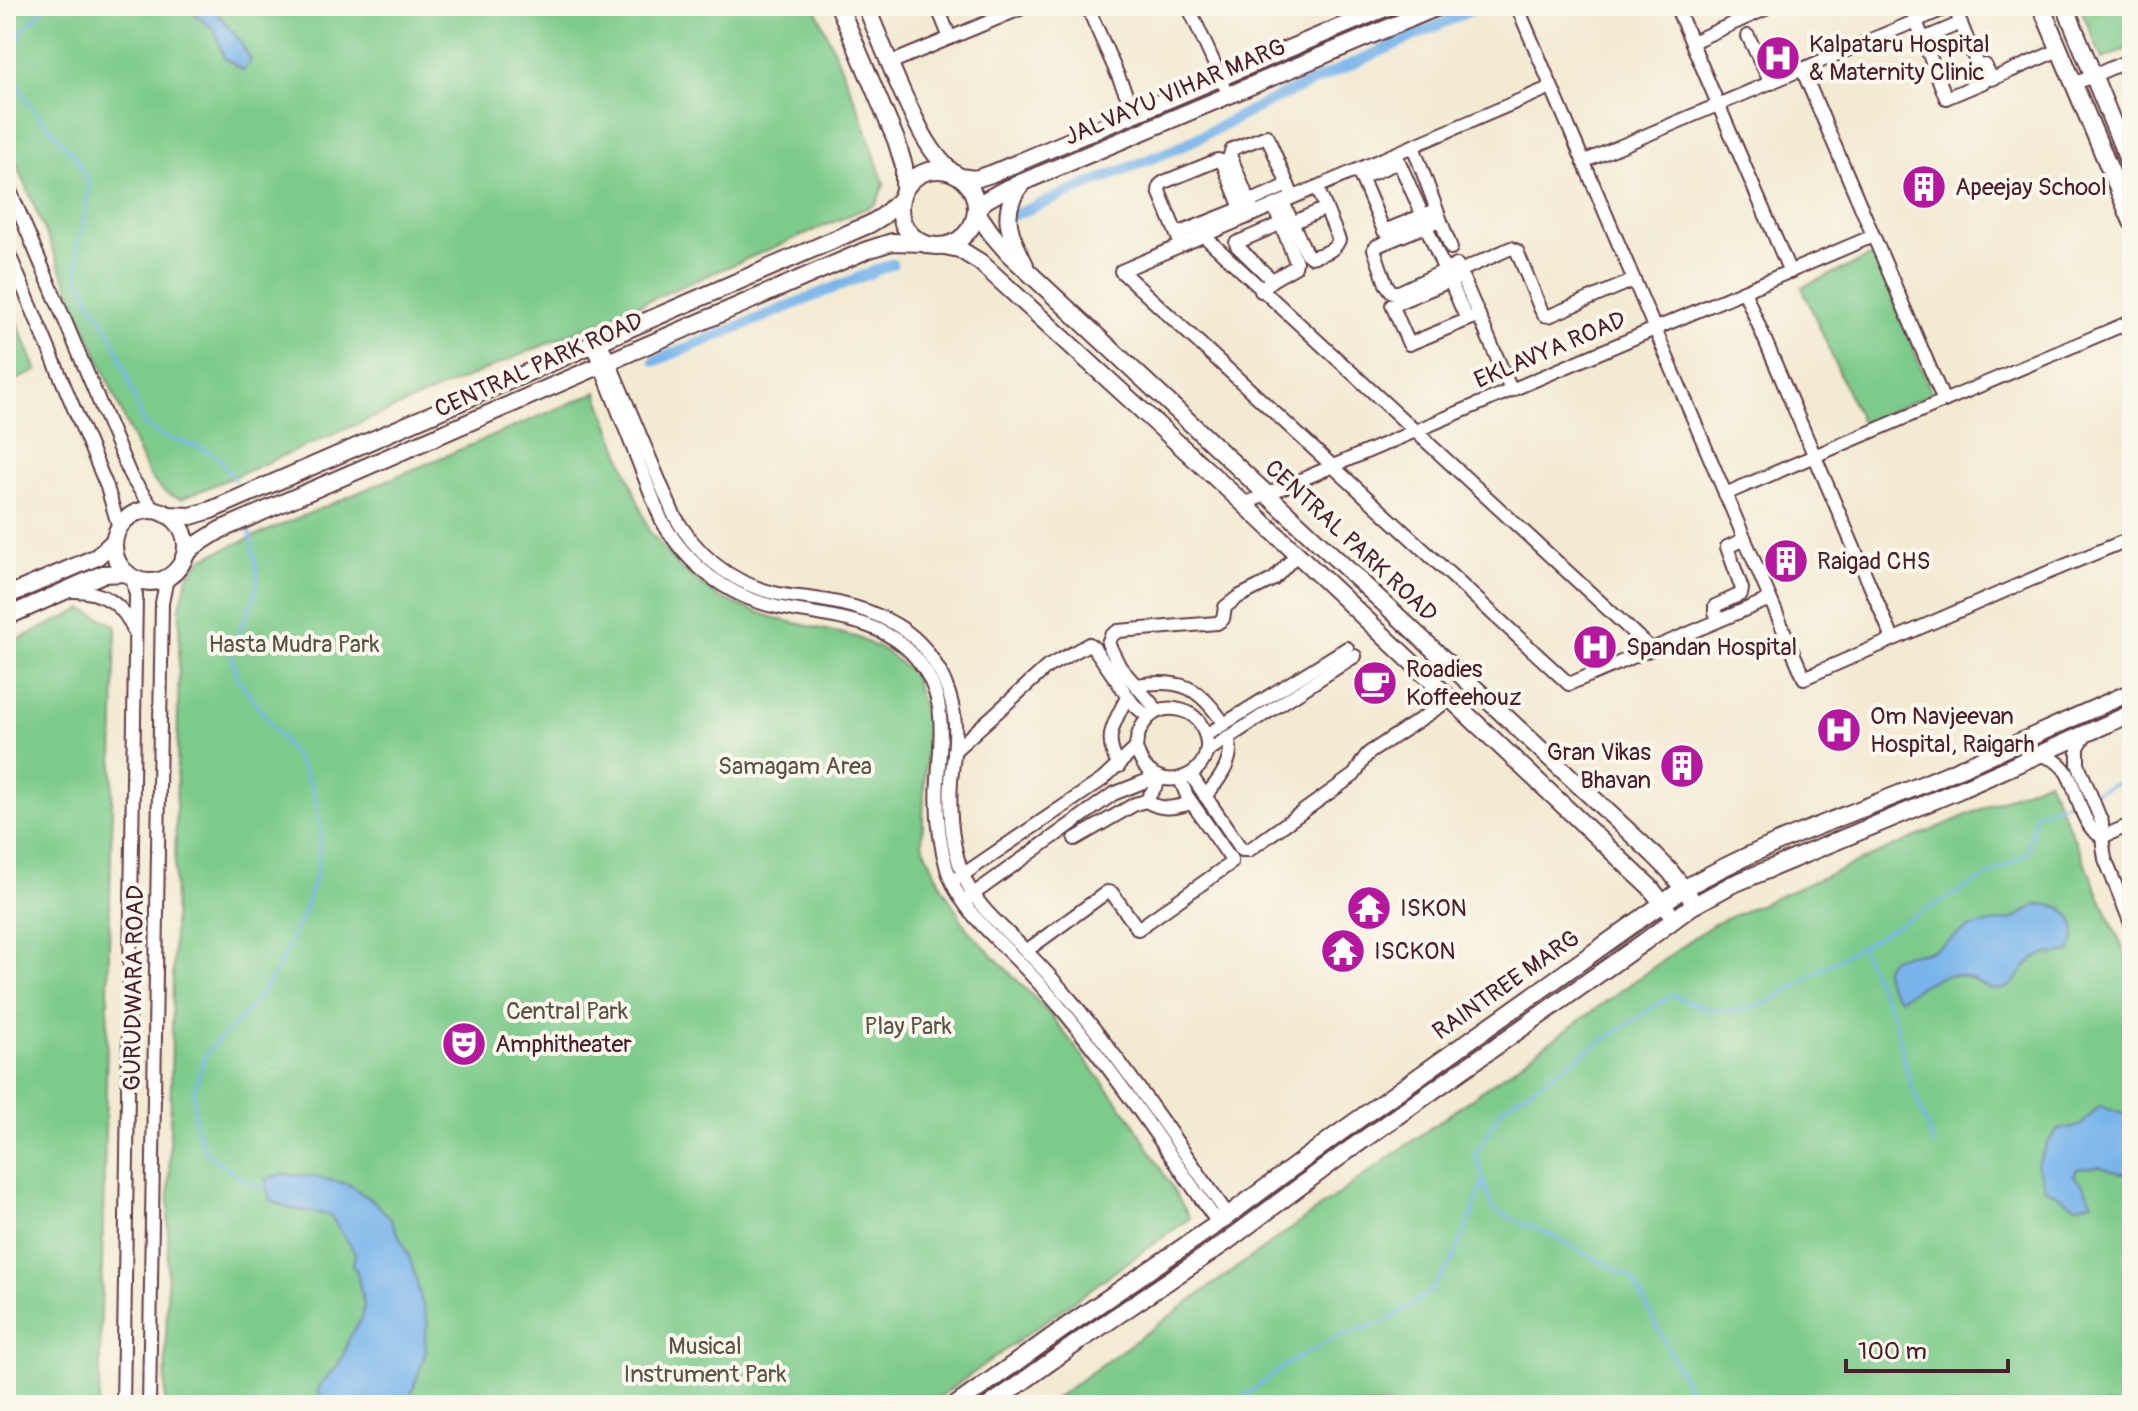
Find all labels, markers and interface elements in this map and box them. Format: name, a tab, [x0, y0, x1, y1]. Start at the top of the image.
place label: Kalpataru Hospital & Maternity Clinic	[1809, 30, 1990, 87]
street label: JALVAYU VIHAR MARG	[1060, 32, 1290, 152]
hospital icon: Kalpataru Hospital & Maternity Clinic	[1754, 34, 1802, 82]
building icon: Apeejay School	[1900, 163, 1948, 211]
place label: Apeejay School	[1955, 173, 2107, 202]
street label: EKLAVYA ROAD	[1470, 305, 1630, 395]
street label: CENTRAL PARK ROAD	[430, 306, 648, 424]
street label: CENTRAL PARK ROAD	[1259, 454, 1443, 628]
building icon: Raigad CHS	[1762, 537, 1810, 585]
place label: Raigad CHS	[1817, 547, 1931, 576]
hospital icon: Spandan Hospital	[1571, 623, 1619, 671]
park label: Hasta Mudra Park	[208, 630, 380, 659]
place label: Spandan Hospital	[1626, 633, 1797, 662]
place label: Roadies Koffeehouz	[1406, 655, 1521, 712]
cafe icon: Roadies Koffeehouz	[1351, 659, 1399, 707]
place label: Om Navjeevan Hospital, Raigarh	[1870, 702, 2035, 759]
hospital icon: Om Navjeevan Hospital, Raigarh	[1815, 706, 1863, 754]
place label: Gran Vikas Bhavan	[1547, 738, 1651, 795]
building icon: Gran Vikas Bhavan	[1658, 742, 1706, 790]
park label: Samagam Area	[718, 752, 872, 781]
temple icon: ISKON	[1345, 884, 1393, 932]
street label: GURUDWARA ROAD	[118, 885, 150, 1091]
place label: ISKON	[1400, 894, 1467, 923]
street label: RAINTREE MARG	[1427, 924, 1585, 1046]
temple icon: ISCKON	[1319, 927, 1367, 975]
place label: ISCKON	[1374, 937, 1456, 966]
park label: Central Park	[506, 997, 628, 1026]
park label: Play Park	[864, 1012, 952, 1041]
theatre icon: Amphitheater	[440, 1020, 488, 1068]
place label: Amphitheater	[495, 1030, 632, 1059]
scale bar	[1846, 1323, 2008, 1373]
park label: Musical Instrument Park	[623, 1332, 787, 1389]
text: 100 m	[1858, 1337, 1927, 1366]

